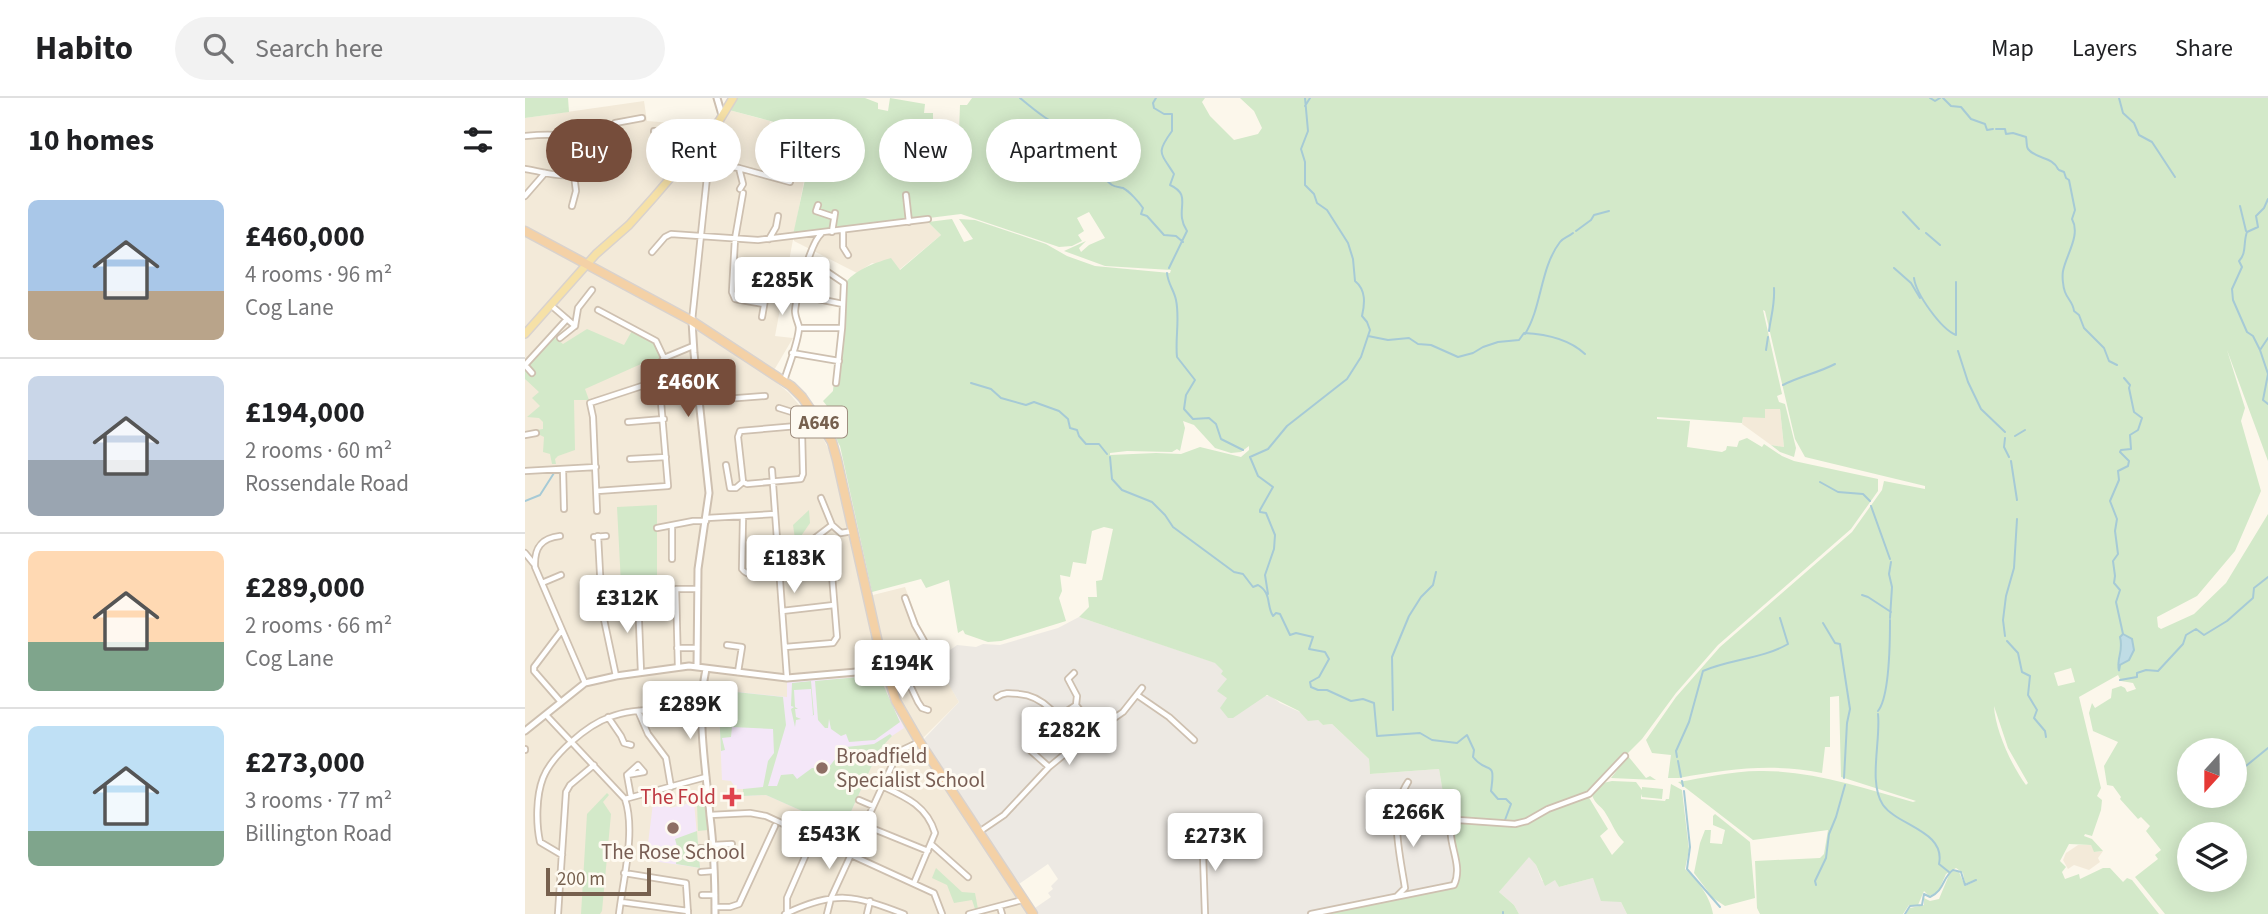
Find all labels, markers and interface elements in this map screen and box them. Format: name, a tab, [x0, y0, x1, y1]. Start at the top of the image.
search box	[175, 17, 665, 80]
text: Habito	[35, 25, 133, 72]
icon: search	[199, 29, 237, 67]
text: Search here	[255, 30, 383, 67]
text: Map	[1991, 31, 2034, 66]
text: Layers	[2072, 31, 2137, 66]
text: Share	[2175, 31, 2233, 66]
text: 10 homes	[28, 119, 154, 162]
chip: Buy	[546, 119, 632, 182]
chip: Rent	[646, 119, 741, 182]
chip: Filters	[755, 119, 865, 182]
chip: New	[879, 119, 972, 182]
chip: Apartment	[986, 119, 1141, 182]
icon: filters	[459, 121, 497, 159]
text: £460,000	[245, 215, 365, 258]
icon: home	[84, 228, 168, 312]
text: 4 rooms · 96 m²	[245, 258, 392, 291]
pin: £285K	[733, 258, 831, 317]
text: £285K	[751, 263, 813, 296]
text: Cog Lane	[245, 291, 334, 324]
pin: £460K	[639, 360, 737, 419]
text: £460K	[657, 365, 719, 398]
text: £194,000	[245, 391, 365, 434]
icon: home	[84, 404, 168, 488]
road number: A646	[791, 406, 847, 438]
text: 2 rooms · 60 m²	[245, 434, 392, 467]
text: Rossendale Road	[245, 467, 409, 500]
pin: £183K	[745, 536, 843, 595]
text: £183K	[763, 541, 825, 574]
text: £289,000	[245, 566, 365, 609]
pin: £312K	[578, 575, 676, 635]
icon: home	[84, 579, 168, 663]
text: £312K	[596, 581, 658, 614]
text: 2 rooms · 66 m²	[245, 609, 392, 642]
pin: £194K	[853, 640, 951, 700]
text: Cog Lane	[245, 642, 334, 675]
text: £194K	[871, 646, 933, 679]
pin: £289K	[641, 682, 739, 741]
text: £289K	[659, 687, 721, 720]
pin: £282K	[1020, 708, 1118, 767]
text: £282K	[1038, 713, 1100, 746]
north arrow	[2177, 738, 2247, 808]
map controls	[2177, 738, 2247, 892]
text: £273,000	[245, 741, 365, 784]
place label: Broadfield Specialist School	[836, 741, 985, 795]
icon: home	[84, 754, 168, 838]
marker: Broadfield Specialist School	[814, 760, 830, 776]
place label: The Fold	[640, 782, 716, 812]
text: 3 rooms · 77 m²	[245, 784, 392, 817]
marker: The Fold	[722, 787, 742, 807]
pin: £266K	[1364, 790, 1462, 849]
text: £266K	[1382, 795, 1444, 828]
pin: £543K	[780, 812, 878, 871]
pin: £273K	[1166, 814, 1264, 873]
text: Billington Road	[245, 817, 392, 850]
text: £543K	[798, 817, 860, 850]
text: £273K	[1184, 819, 1246, 852]
marker: The Rose School	[665, 820, 681, 836]
button: layers	[2177, 822, 2247, 892]
place label: The Rose School	[601, 837, 745, 867]
scale bar	[546, 865, 651, 897]
text: 200 m	[557, 866, 605, 893]

